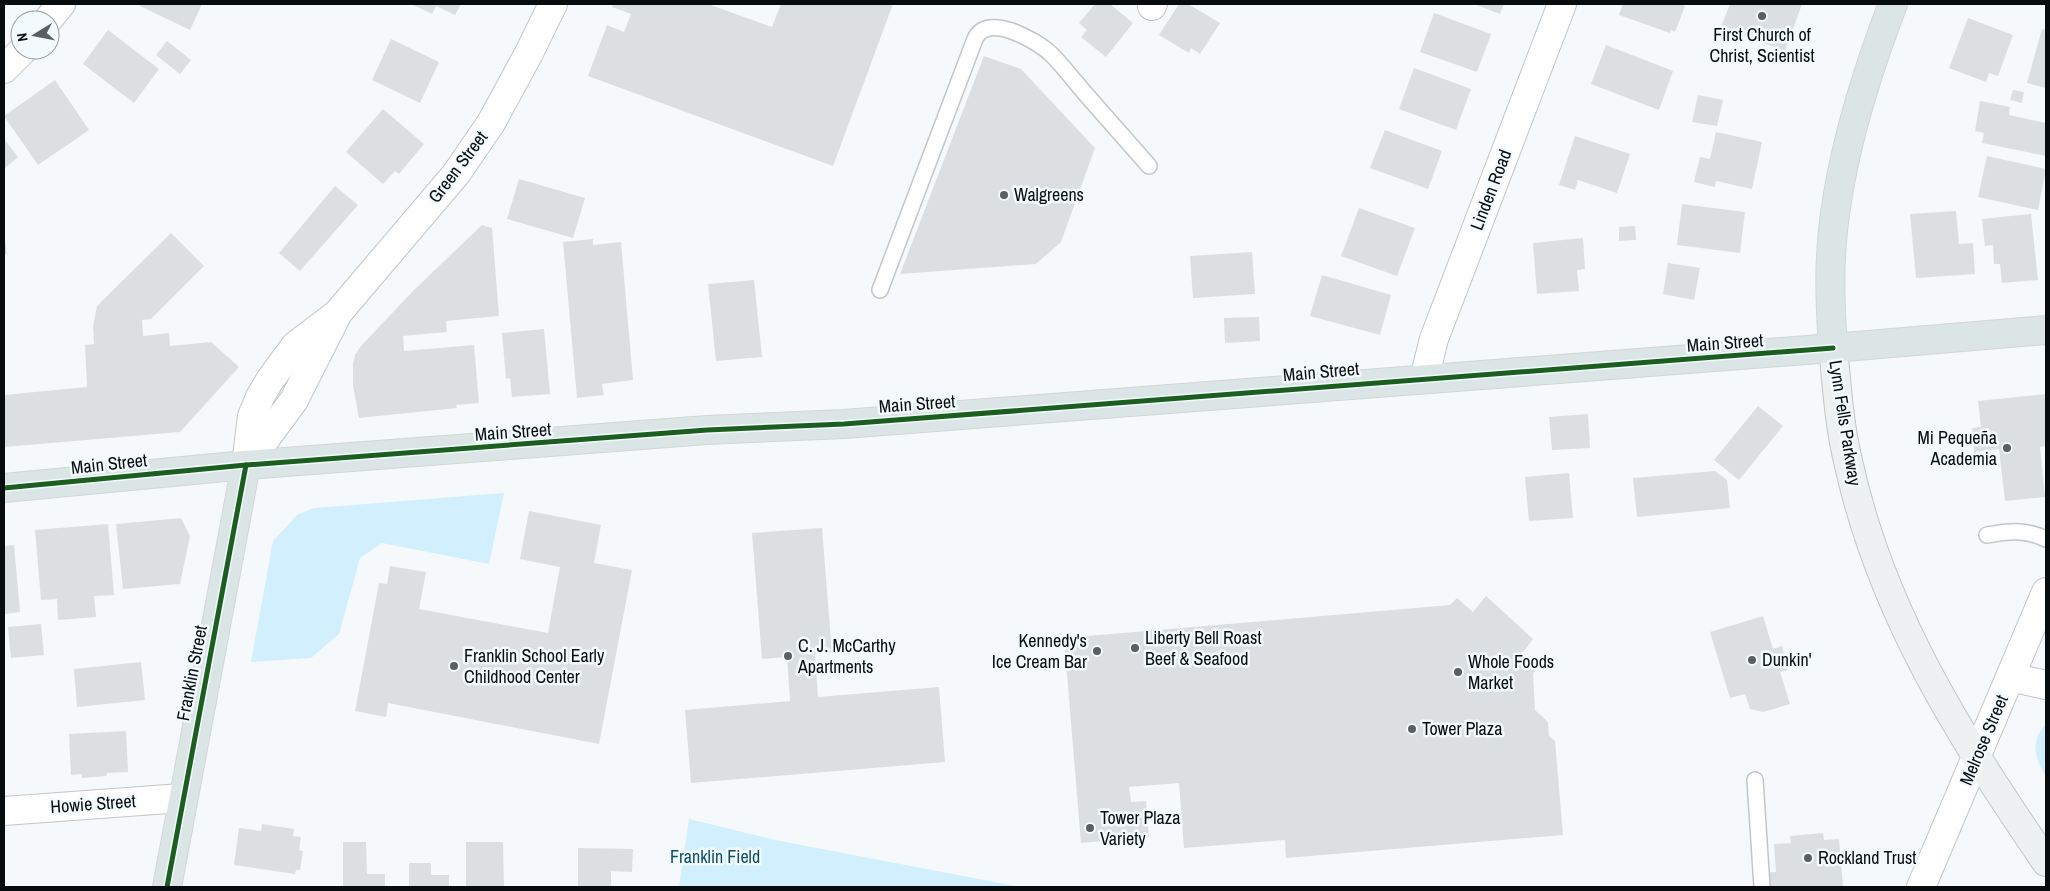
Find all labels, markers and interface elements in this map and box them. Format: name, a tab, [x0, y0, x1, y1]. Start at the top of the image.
north arrow	[10, 10, 60, 60]
marker: First Church of Christ, Scientist	[1756, 10, 1768, 22]
place label: First Church of Christ, Scientist	[1709, 22, 1815, 68]
text: N	[13, 32, 32, 43]
street label: Green Street	[422, 125, 493, 208]
street label: Linden Road	[1464, 146, 1517, 234]
place label: Walgreens	[1014, 182, 1084, 207]
marker: Walgreens	[998, 189, 1010, 201]
street label: Main Street	[1686, 327, 1764, 358]
street label: Main Street	[1282, 356, 1360, 387]
street label: Lynn Fells Parkway	[1823, 358, 1868, 488]
street label: Main Street	[878, 388, 956, 419]
street label: Main Street	[474, 416, 552, 447]
place label: Mi Pequeña Academia	[1917, 425, 1997, 471]
marker: Mi Pequeña Academia	[2001, 442, 2013, 454]
street label: Main Street	[70, 447, 148, 480]
street label: Franklin Street	[170, 623, 213, 723]
place label: Liberty Bell Roast Beef & Seafood	[1145, 625, 1262, 671]
place label: Kennedy's Ice Cream Bar	[992, 628, 1087, 674]
place label: C. J. McCarthy Apartments	[797, 633, 896, 679]
marker: Liberty Bell Roast Beef & Seafood	[1129, 642, 1141, 654]
place label: Franklin School Early Childhood Center	[464, 643, 605, 689]
marker: Kennedy's Ice Cream Bar	[1091, 645, 1103, 657]
place label: Dunkin'	[1762, 647, 1812, 672]
place label: Whole Foods Market	[1468, 649, 1554, 695]
marker: C. J. McCarthy Apartments	[782, 650, 794, 662]
marker: Dunkin'	[1746, 654, 1758, 666]
marker: Franklin School Early Childhood Center	[448, 660, 460, 672]
marker: Whole Foods Market	[1452, 666, 1464, 678]
street label: Melrose Street	[1953, 691, 2014, 789]
place label: Tower Plaza	[1422, 716, 1502, 741]
marker: Tower Plaza	[1406, 723, 1418, 735]
street label: Howie Street	[50, 788, 136, 819]
place label: Tower Plaza Variety	[1100, 805, 1180, 851]
marker: Tower Plaza Variety	[1084, 822, 1096, 834]
park label: Franklin Field	[670, 844, 760, 869]
place label: Rockland Trust	[1818, 845, 1916, 870]
marker: Rockland Trust	[1802, 852, 1814, 864]

